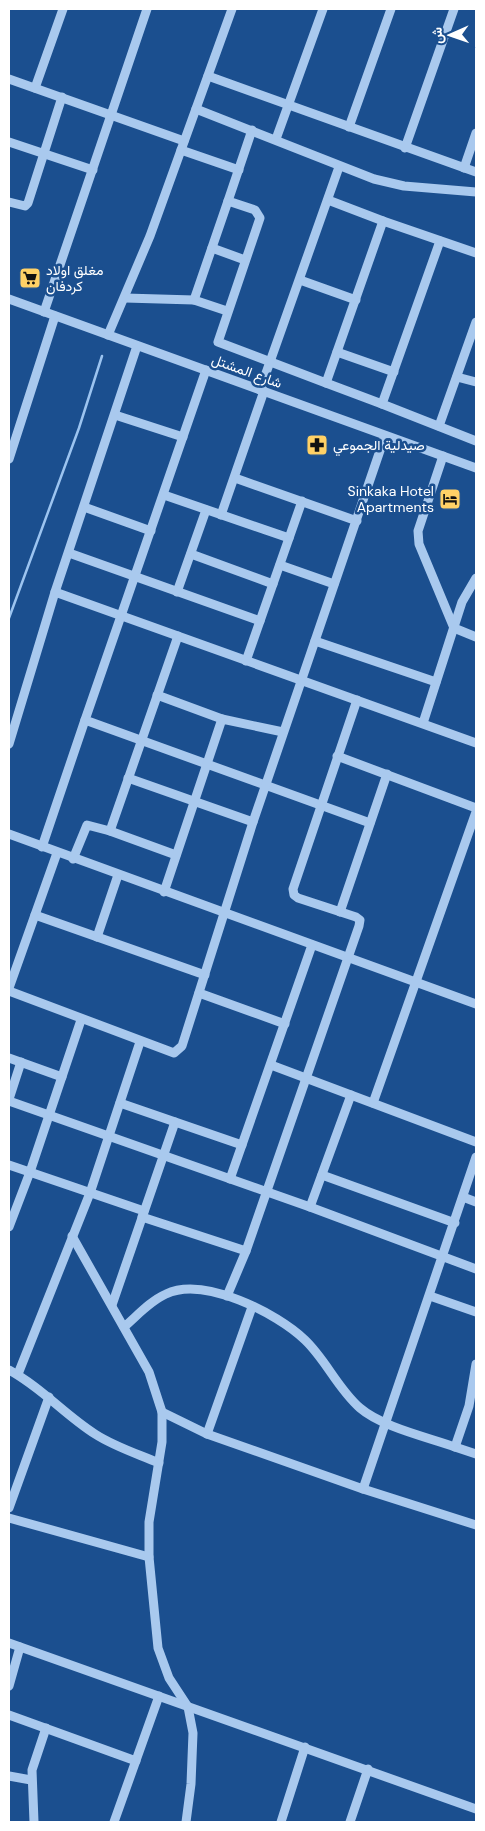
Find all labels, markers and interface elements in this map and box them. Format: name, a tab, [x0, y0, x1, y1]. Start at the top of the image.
north arrow	[425, 10, 475, 60]
text: ش	[428, 27, 446, 44]
place label: مغلق اولاد كردفان	[46, 261, 103, 295]
supermarket icon: مغلق اولاد كردفان	[18, 266, 42, 290]
street label: شارع المشتل	[209, 350, 285, 394]
pharmacy icon: صيدلية الجموعي	[305, 433, 329, 457]
place label: صيدلية الجموعي	[333, 436, 425, 457]
place label: Sinkaka Hotel Apartments	[348, 482, 434, 516]
hotel icon: Sinkaka Hotel Apartments	[438, 487, 462, 511]

